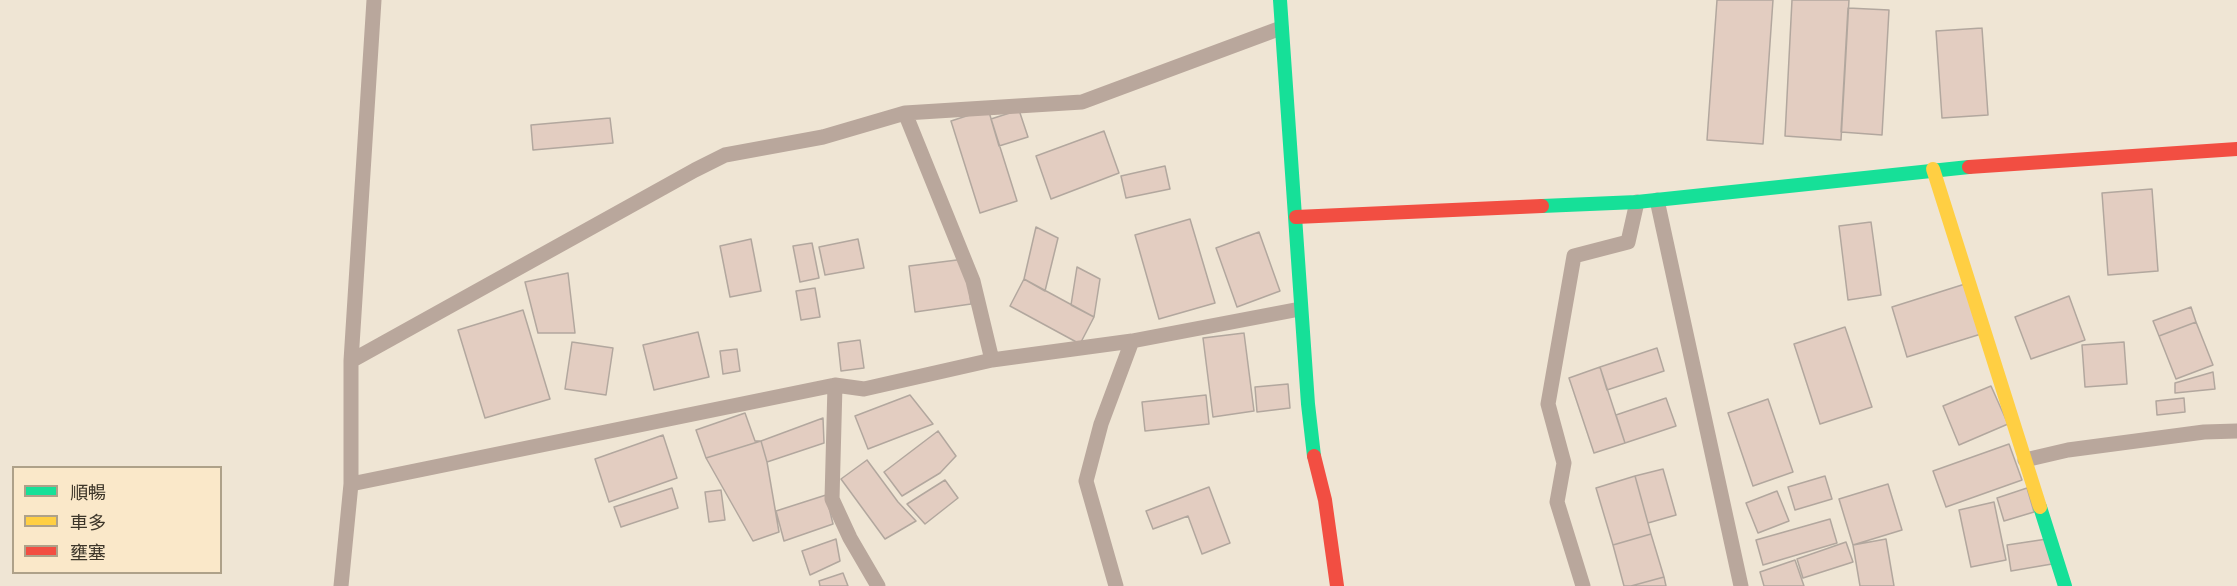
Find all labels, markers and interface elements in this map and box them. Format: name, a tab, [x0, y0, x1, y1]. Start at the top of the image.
legend	[12, 466, 222, 574]
text: 順暢	[70, 481, 106, 505]
text: 車多	[70, 511, 106, 535]
text: 壅塞	[70, 541, 106, 565]

